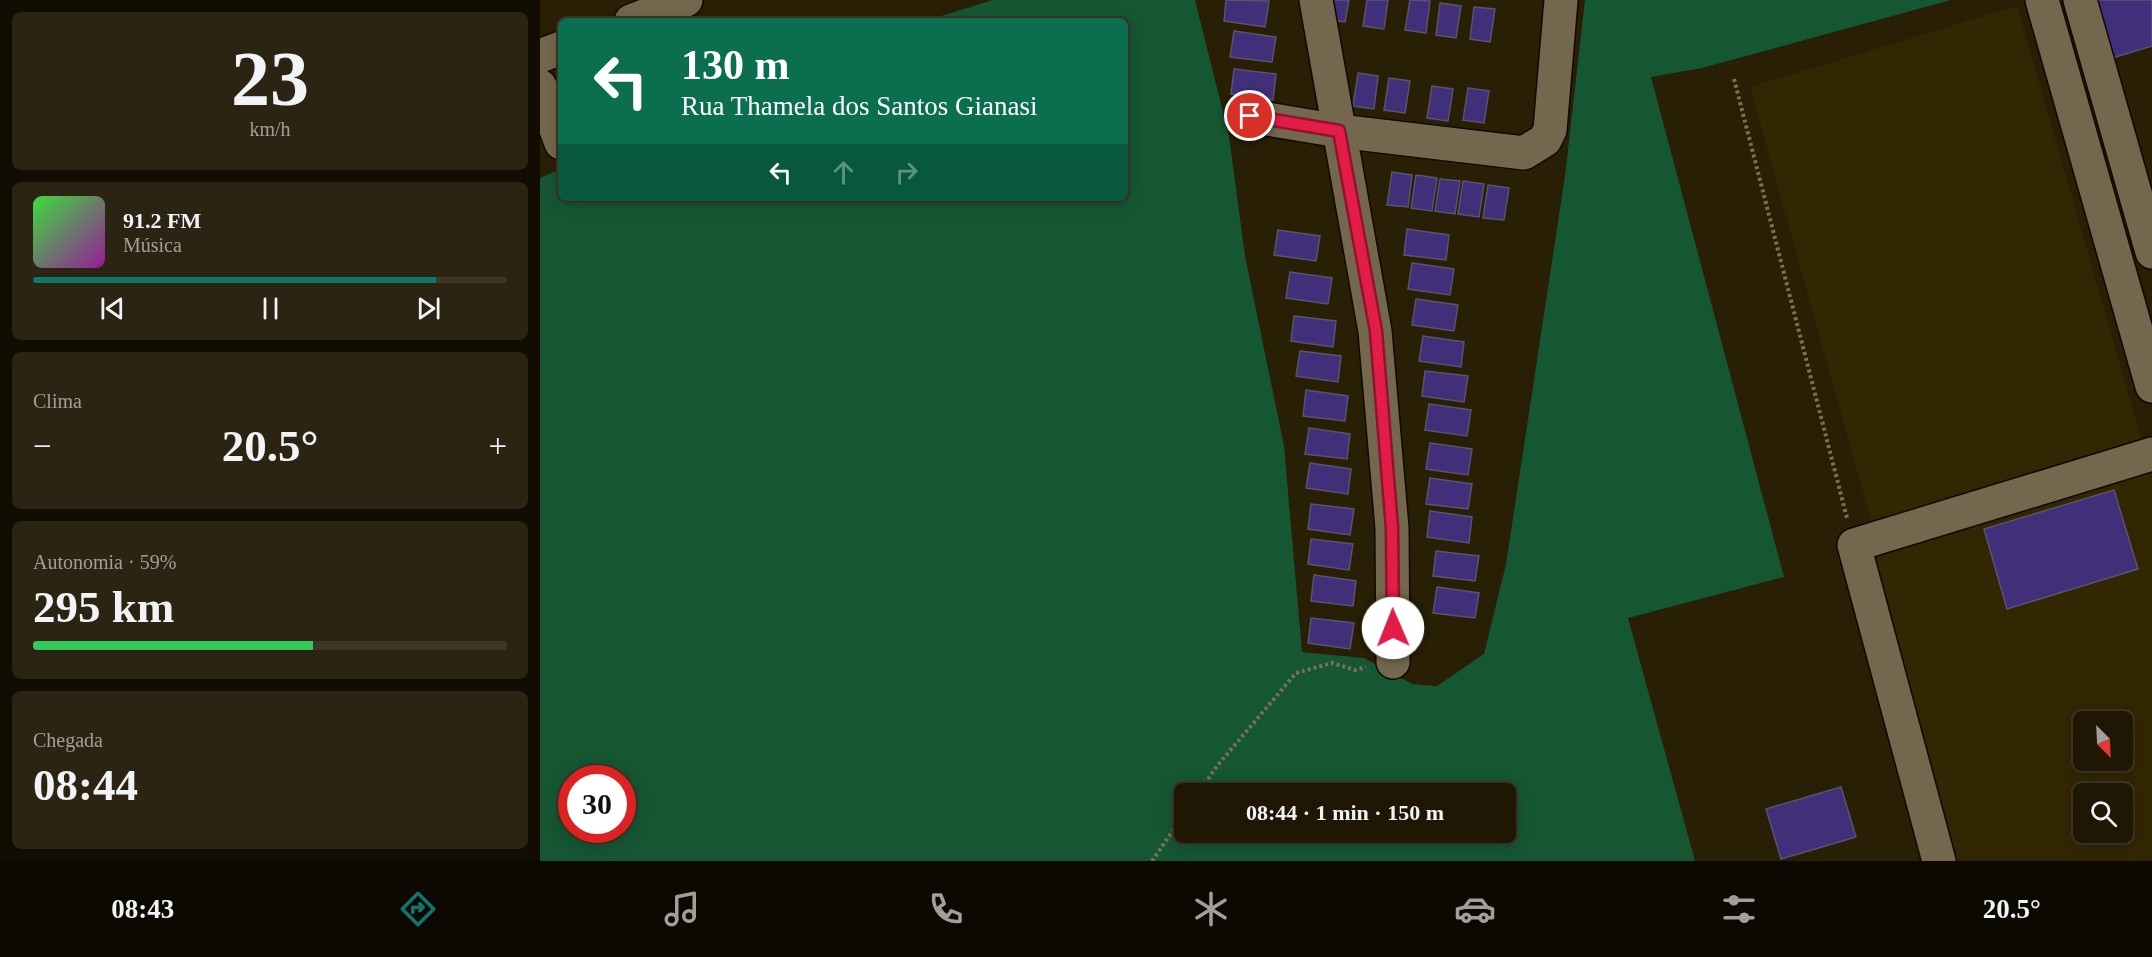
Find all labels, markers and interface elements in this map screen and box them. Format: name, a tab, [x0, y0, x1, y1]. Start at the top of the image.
text: 23	[231, 35, 309, 122]
icon: left	[582, 42, 660, 120]
text: 130 m	[681, 42, 790, 88]
pin	[1224, 90, 1275, 141]
text: Rua Thamela dos Santos Gianasi	[681, 91, 1037, 121]
icon: arrive	[1233, 99, 1266, 132]
text: km/h	[249, 118, 291, 140]
icon: left	[764, 156, 797, 189]
icon: ahead	[827, 156, 860, 189]
icon: right	[890, 156, 923, 189]
text: 91.2 FM	[123, 208, 201, 233]
text: Música	[123, 234, 182, 256]
icon: previous	[96, 292, 129, 325]
icon: pause	[254, 292, 287, 325]
icon: next	[412, 292, 445, 325]
text: Clima	[33, 390, 82, 412]
text: 20.5°	[222, 421, 318, 471]
text: −	[33, 428, 52, 464]
text: +	[488, 428, 507, 464]
text: Autonomia · 59%	[33, 551, 176, 573]
text: 295 km	[33, 582, 174, 632]
position arrow	[1361, 596, 1425, 660]
north arrow	[2073, 711, 2133, 771]
map controls	[2073, 711, 2133, 843]
text: Chegada	[33, 729, 103, 751]
text: 08:44	[33, 760, 138, 810]
speed limit sign: 30	[558, 765, 636, 843]
button: search	[2073, 783, 2133, 843]
text: 08:44 · 1 min · 150 m	[1246, 800, 1444, 825]
icon: directions	[397, 888, 439, 930]
icon: music	[661, 888, 703, 930]
icon: phone	[925, 888, 967, 930]
icon: climate	[1190, 888, 1232, 930]
icon: car	[1454, 888, 1496, 930]
icon: filters	[1718, 888, 1760, 930]
text: 08:43	[111, 894, 174, 924]
text: 20.5°	[1983, 894, 2041, 924]

